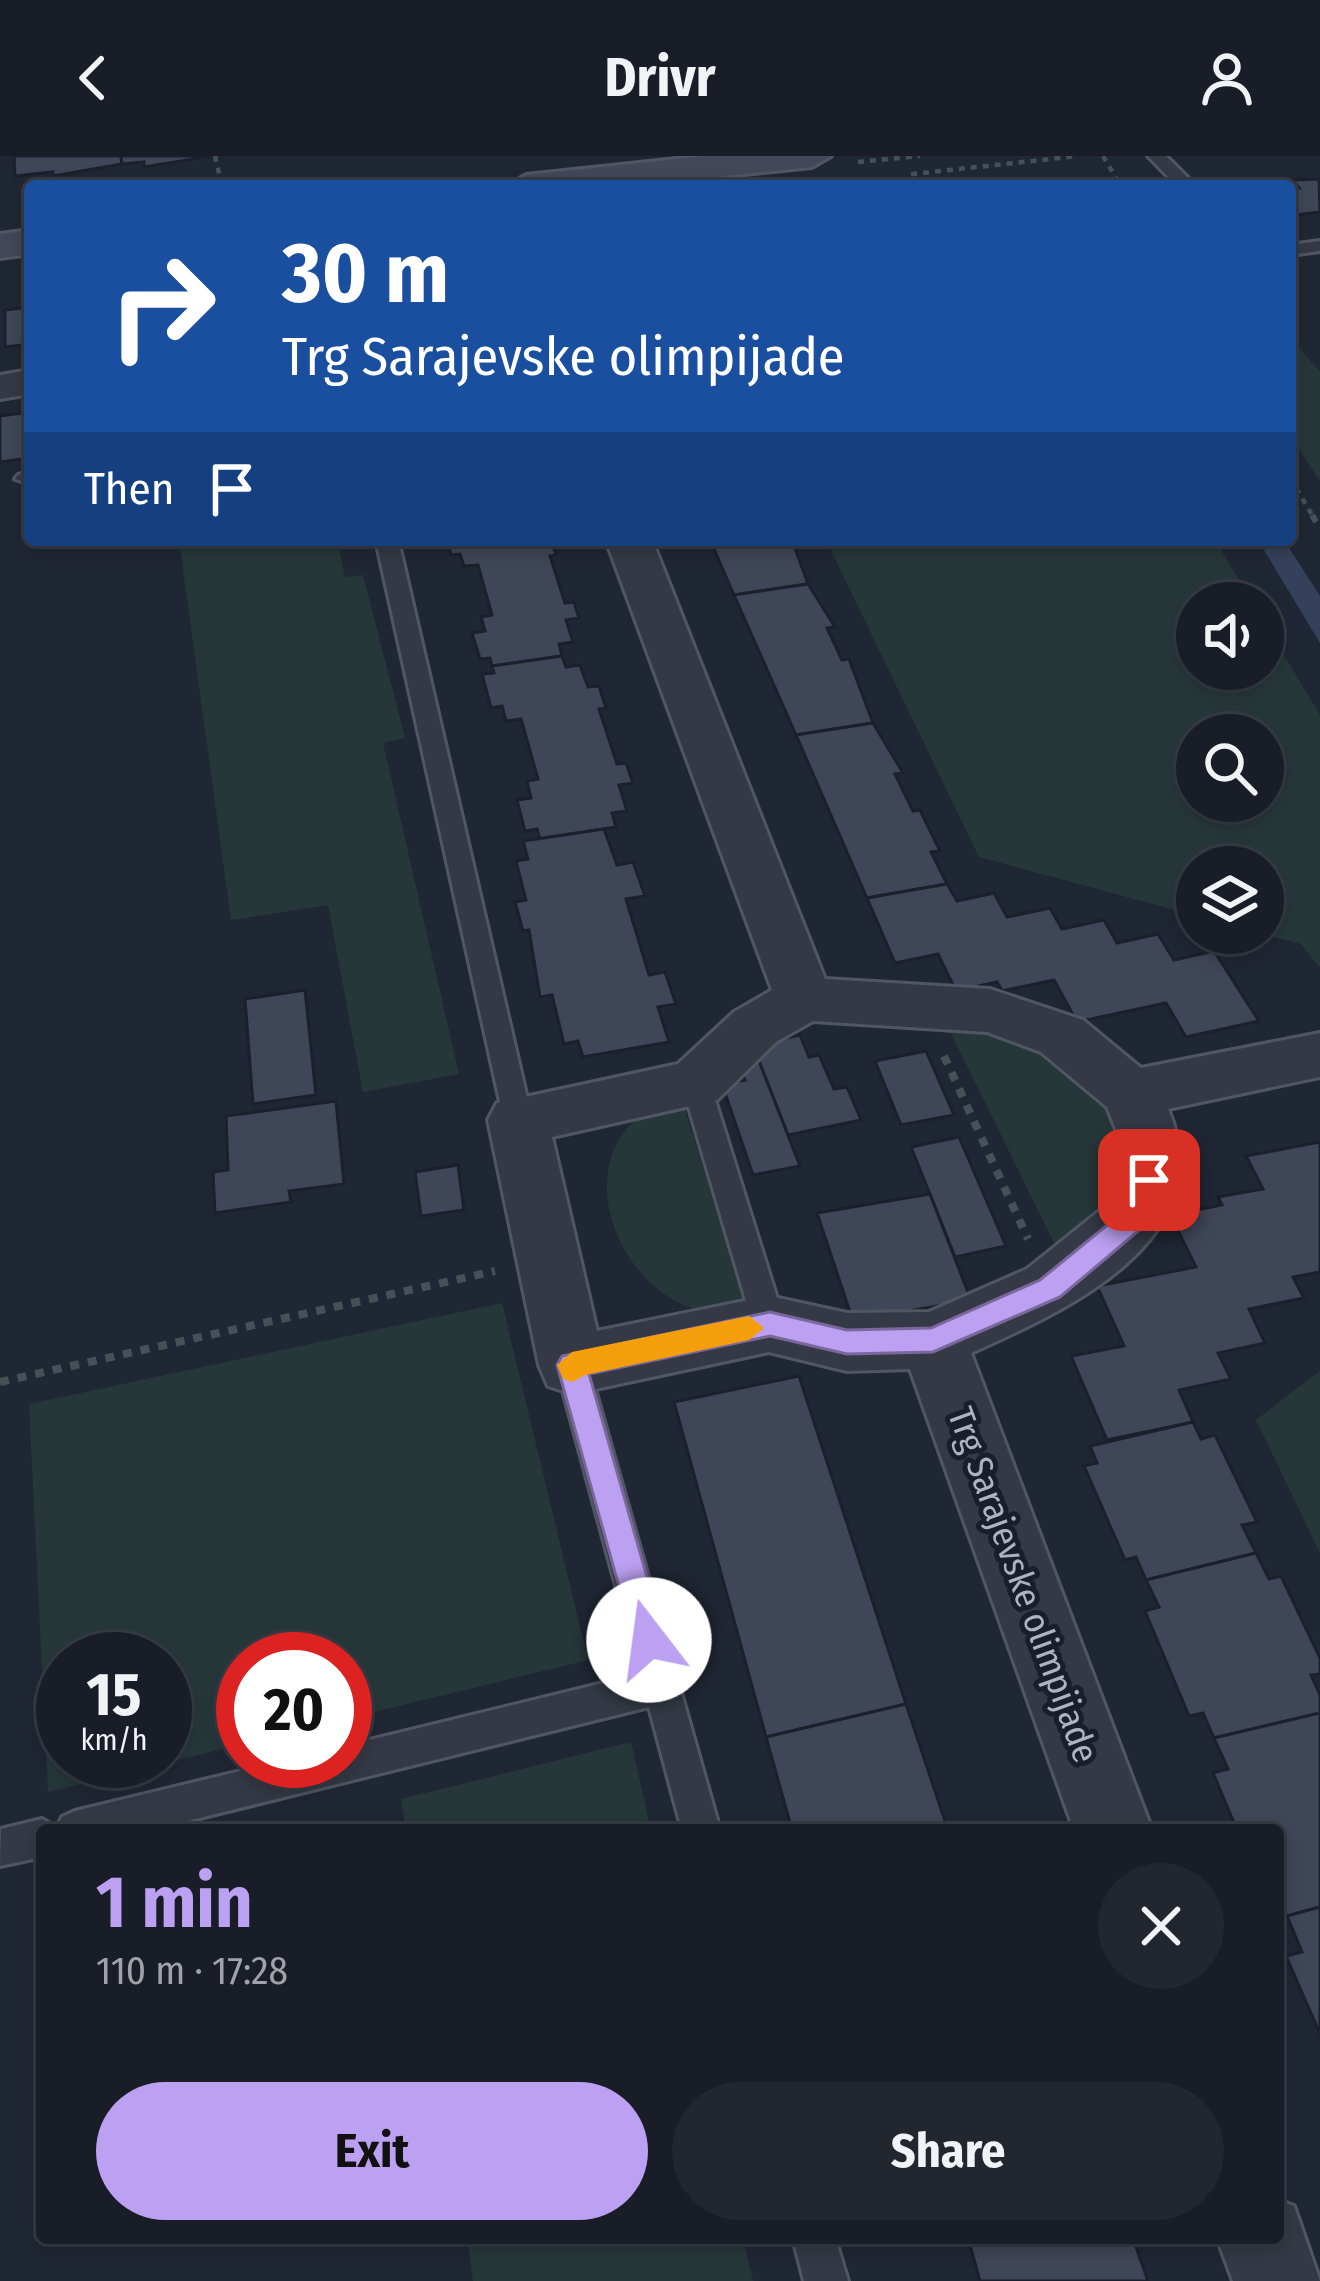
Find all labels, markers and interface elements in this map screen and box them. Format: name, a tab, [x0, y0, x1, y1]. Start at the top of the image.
icon: back	[60, 45, 126, 111]
icon: person	[1194, 45, 1260, 111]
text: Drivr	[604, 46, 716, 110]
text: 30 m	[282, 223, 449, 324]
icon: right	[84, 228, 240, 384]
text: Trg Sarajevske olimpijade	[282, 325, 845, 389]
icon: arrive	[199, 456, 265, 522]
text: Then	[84, 462, 175, 516]
map controls	[1176, 582, 1284, 954]
button: sound	[1176, 582, 1284, 690]
button: search	[1176, 714, 1284, 822]
button: layers	[1176, 846, 1284, 954]
pin	[1098, 1129, 1200, 1231]
icon: arrive	[1116, 1147, 1182, 1213]
street label: Trg Sarajevske olimpijade	[938, 1401, 1108, 1769]
position arrow	[586, 1577, 712, 1703]
speed limit sign: 20	[216, 1632, 372, 1788]
text: 15	[87, 1659, 141, 1731]
text: km/h	[81, 1722, 147, 1758]
text: 1 min	[96, 1860, 253, 1946]
button: close	[1098, 1863, 1224, 1989]
text: 110 m · 17:28	[96, 1948, 288, 1994]
button: Exit	[96, 2082, 648, 2220]
button: Share	[672, 2082, 1224, 2220]

